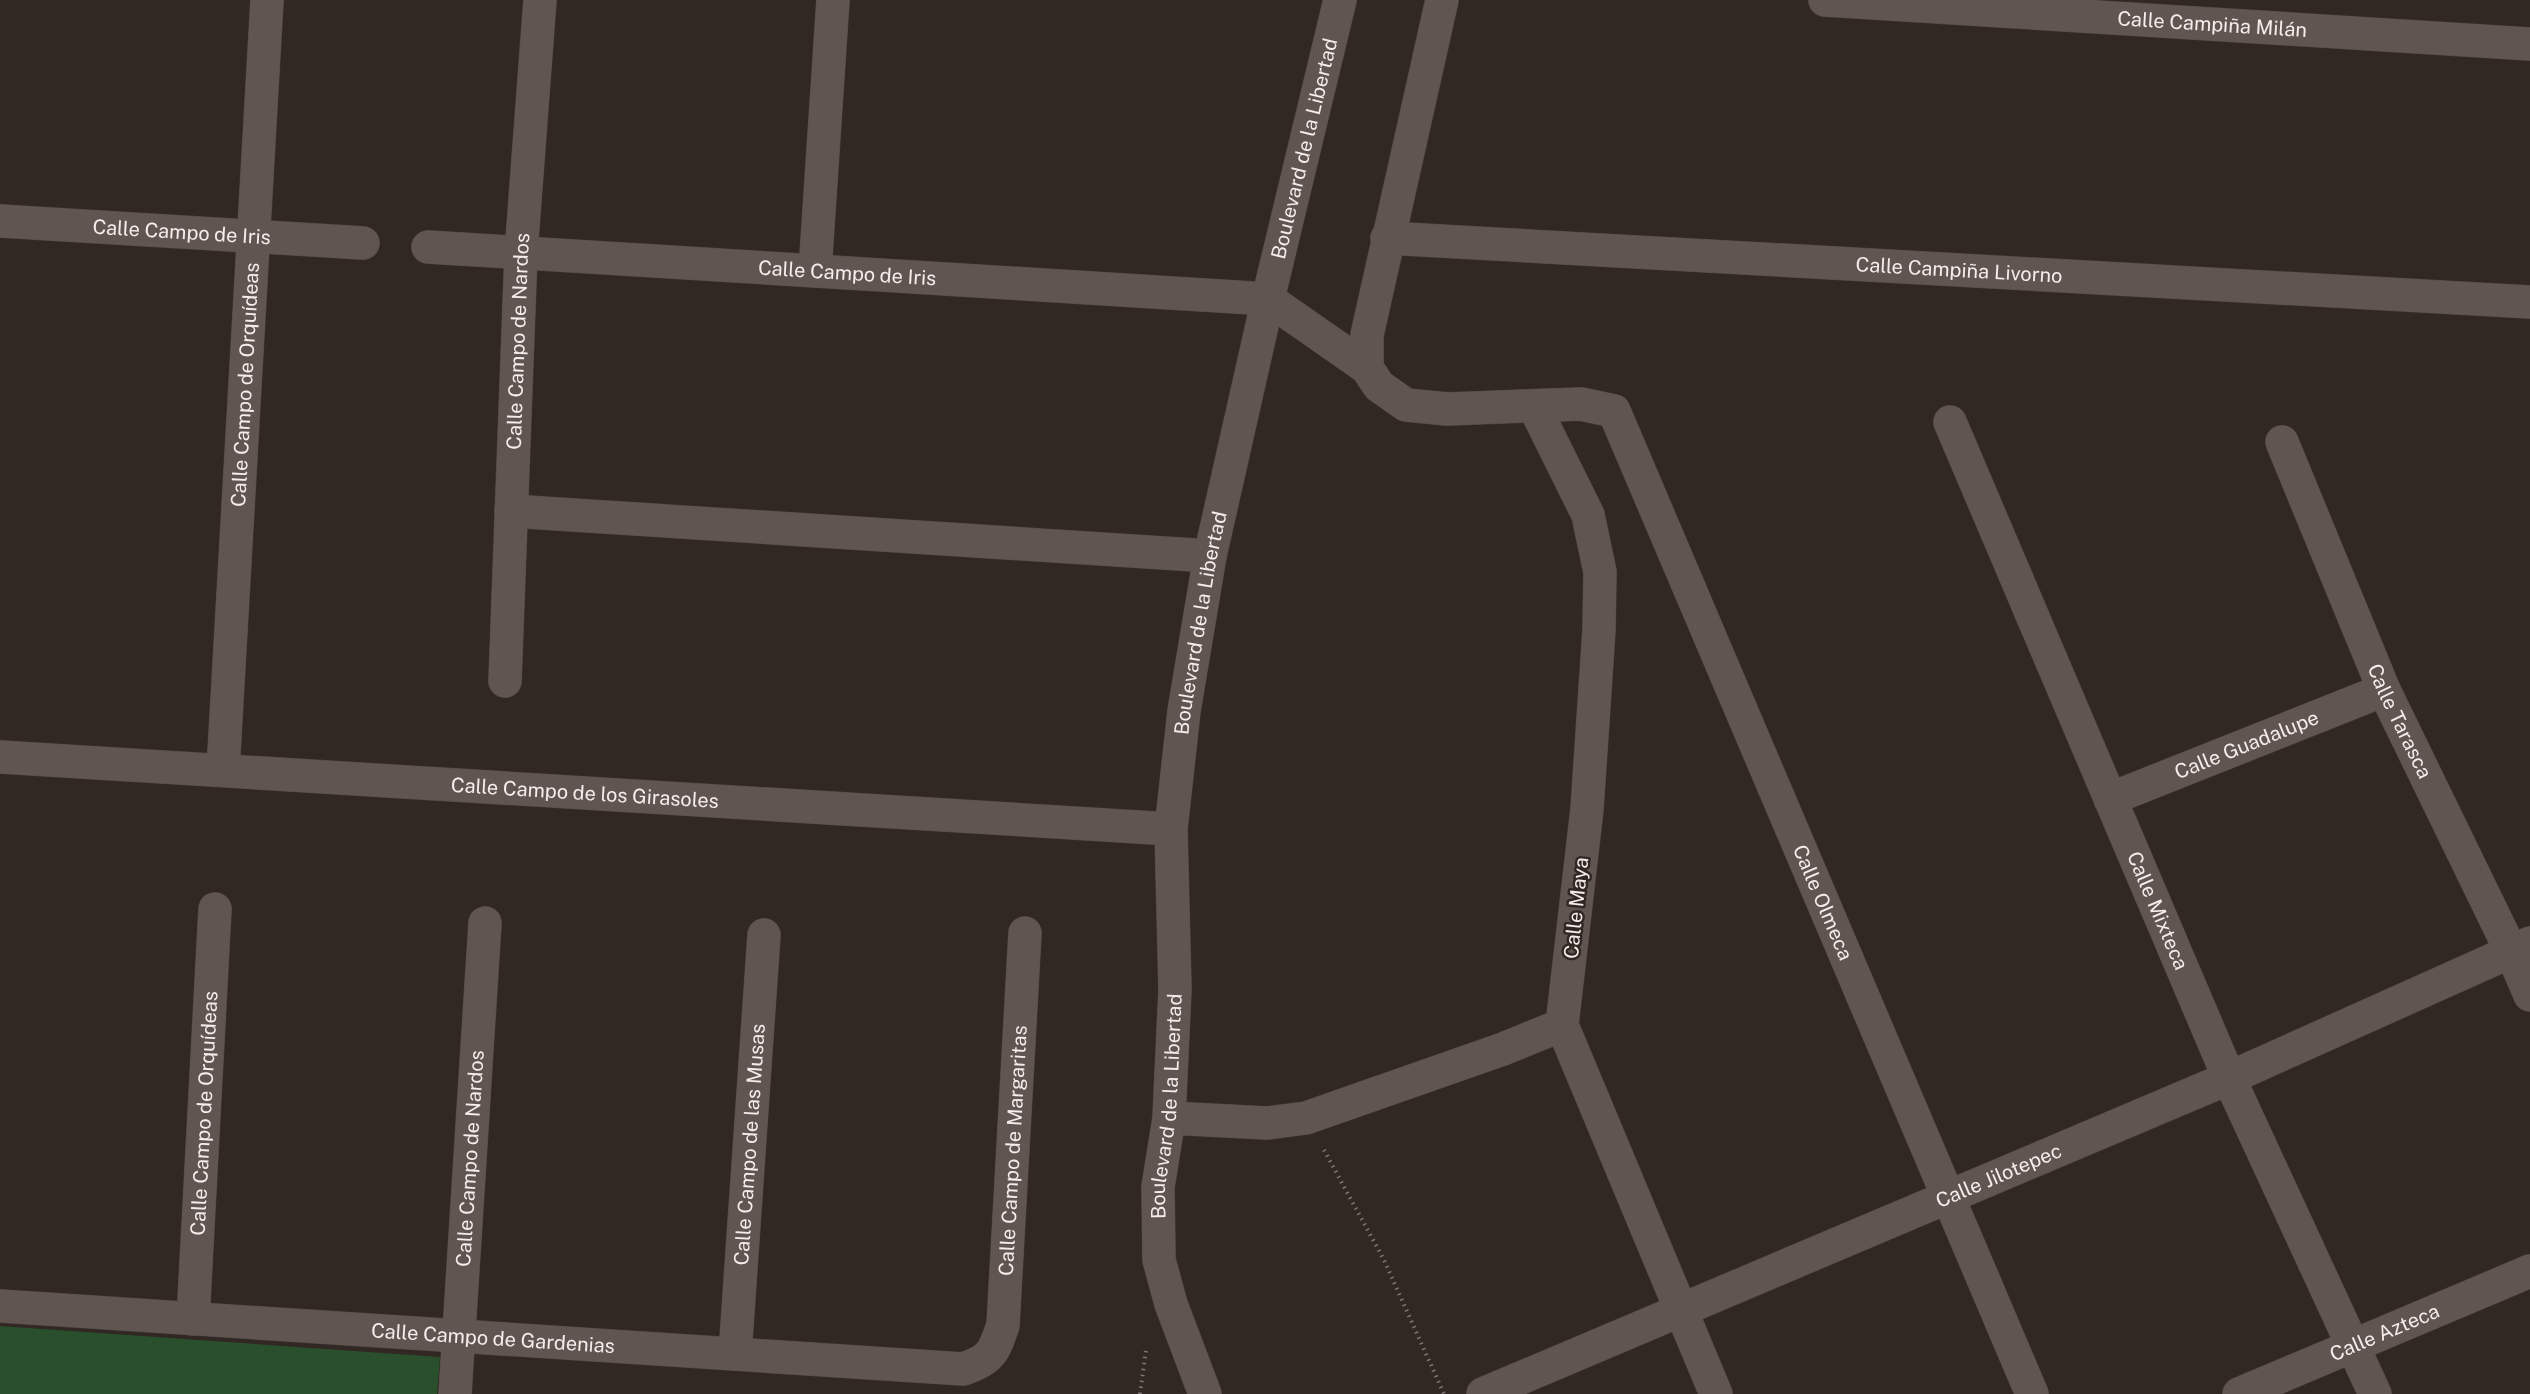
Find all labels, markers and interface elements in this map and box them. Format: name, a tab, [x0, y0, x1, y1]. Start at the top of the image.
street label: Calle Campiña Milán	[2117, 6, 2308, 42]
street label: Boulevard de la Libertad	[1266, 36, 1342, 261]
street label: Calle Campo de Iris	[92, 215, 271, 249]
street label: Calle Campo de Nardos	[502, 232, 534, 450]
street label: Calle Campiña Livorno	[1855, 252, 2063, 288]
street label: Calle Campo de Iris	[757, 255, 937, 290]
street label: Calle Campo de Orquídeas	[226, 262, 264, 508]
street label: Boulevard de la Libertad	[1169, 509, 1232, 736]
street label: Calle Tarasca	[2363, 660, 2437, 782]
street label: Calle Guadalupe	[2171, 705, 2322, 784]
street label: Calle Campo de los Girasoles	[450, 773, 719, 813]
street label: Calle Olmeca	[1788, 841, 1858, 964]
street label: Calle Mixteca	[2122, 848, 2194, 973]
street label: Calle Maya	[1559, 856, 1593, 960]
street label: Calle Campo de Orquídeas	[185, 990, 223, 1236]
street label: Boulevard de la Libertad	[1146, 993, 1187, 1219]
street label: Calle Campo de las Musas	[729, 1023, 770, 1266]
street label: Calle Campo de Margaritas	[994, 1025, 1032, 1276]
street label: Calle Campo de Nardos	[451, 1049, 489, 1267]
street label: Calle Jilotepec	[1932, 1138, 2065, 1213]
street label: Calle Azteca	[2326, 1299, 2443, 1366]
street label: Calle Campo de Gardenias	[370, 1318, 616, 1358]

